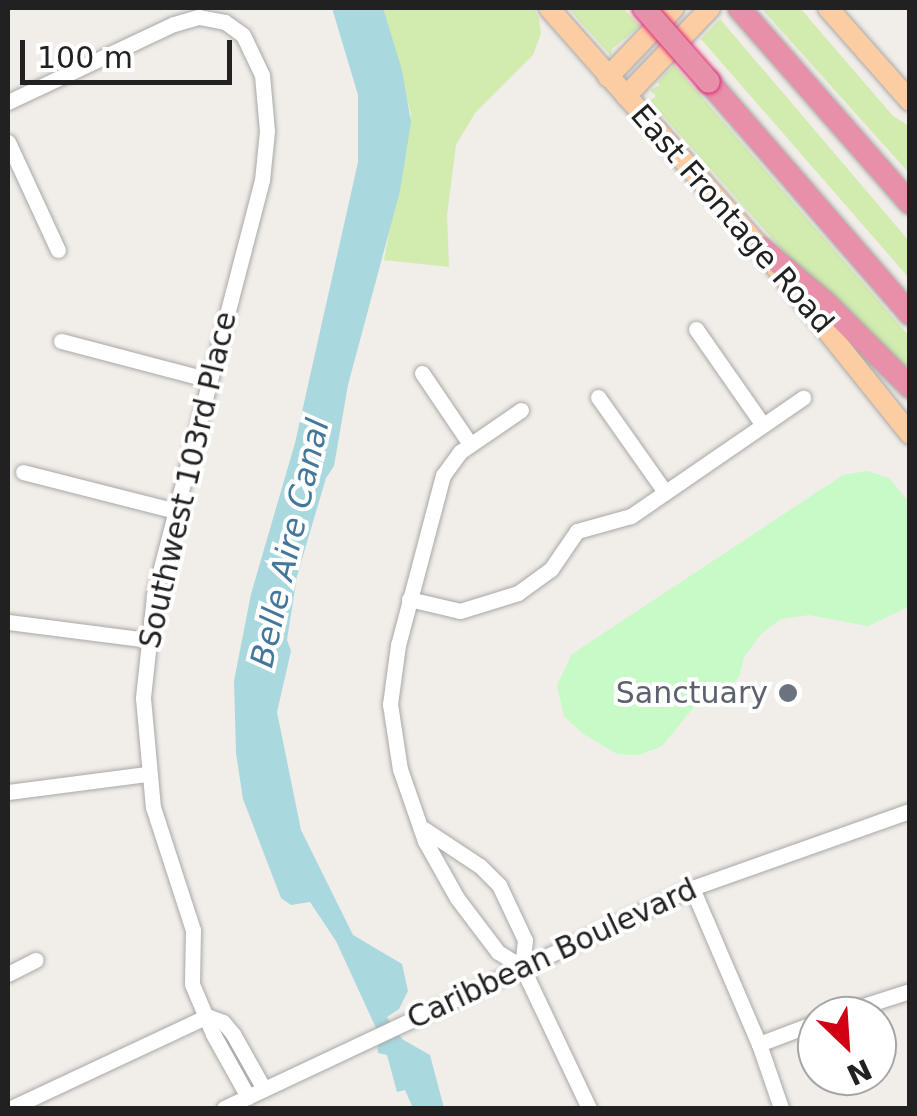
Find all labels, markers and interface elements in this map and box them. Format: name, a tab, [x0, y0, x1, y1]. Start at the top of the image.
scale bar	[25, 20, 238, 82]
text: 100 m	[37, 40, 133, 75]
street label: East Frontage Road	[623, 97, 841, 341]
street label: Southwest 103rd Place	[132, 308, 244, 652]
water label: Belle Aire Canal	[243, 415, 337, 671]
place label: Sanctuary	[616, 675, 768, 711]
marker: Sanctuary	[777, 682, 799, 704]
street label: Caribbean Boulevard	[402, 871, 702, 1037]
north arrow	[797, 996, 897, 1096]
text: N	[841, 1052, 877, 1092]

